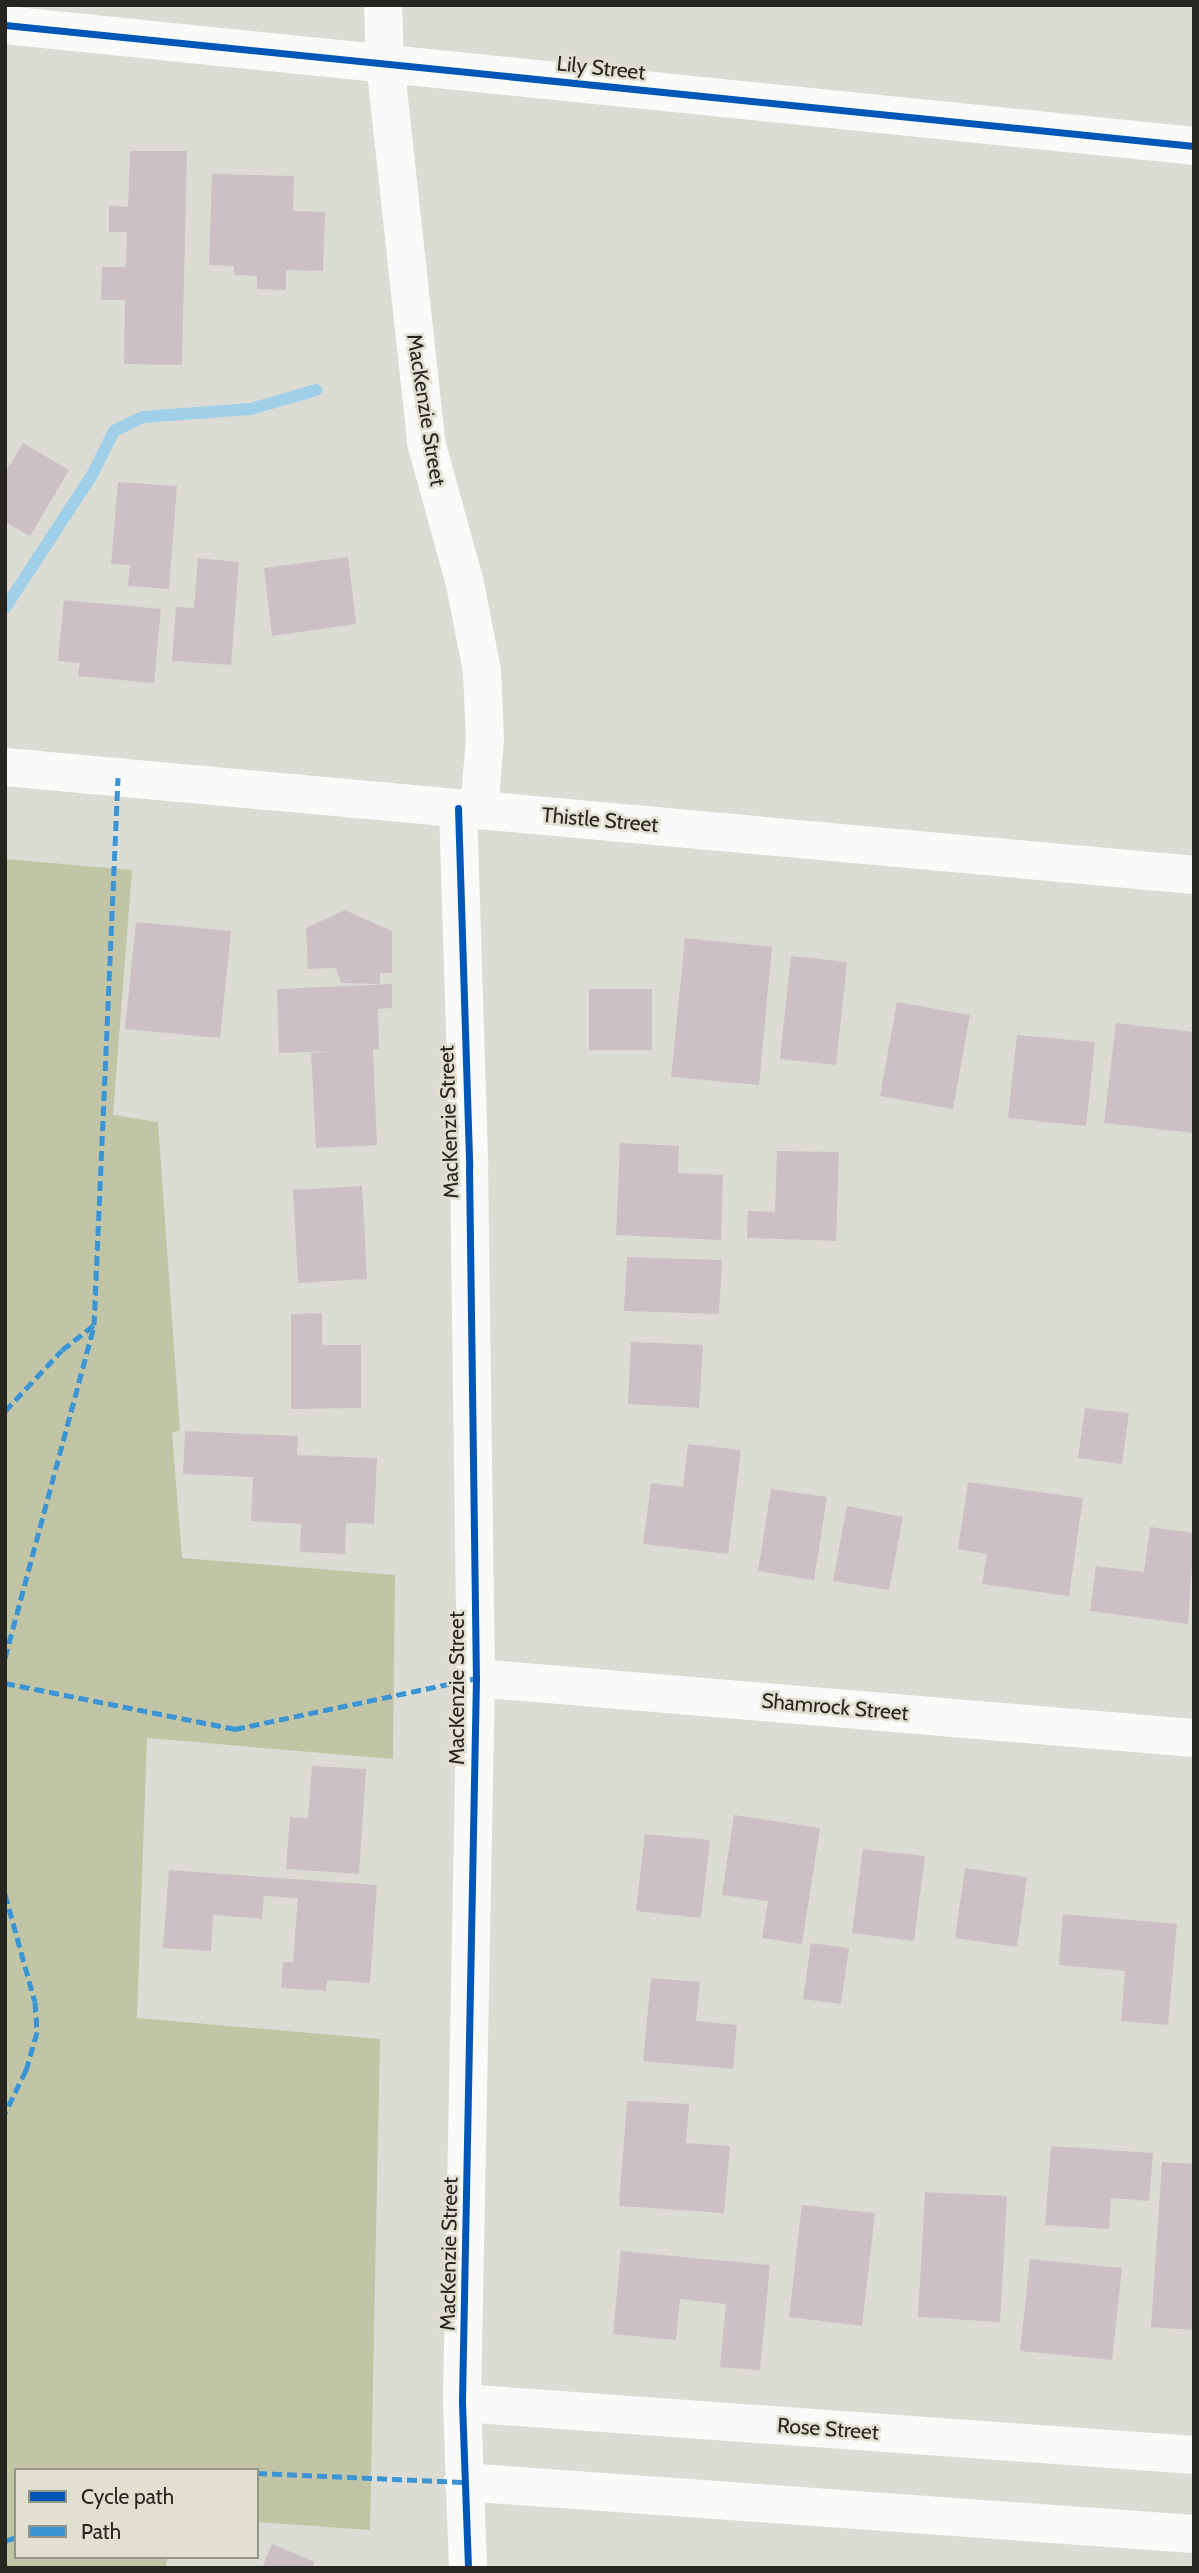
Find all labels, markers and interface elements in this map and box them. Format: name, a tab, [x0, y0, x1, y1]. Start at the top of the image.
street label: Lily Street	[555, 51, 647, 85]
street label: MacKenzie Street	[402, 332, 450, 488]
street label: Thistle Street	[541, 802, 659, 838]
street label: MacKenzie Street	[434, 1045, 464, 1199]
street label: MacKenzie Street	[444, 1611, 470, 1765]
street label: Shamrock Street	[760, 1688, 910, 1726]
street label: MacKenzie Street	[435, 2177, 463, 2331]
street label: Rose Street	[776, 2413, 880, 2445]
legend	[14, 2468, 259, 2559]
text: Cycle path	[81, 2484, 174, 2509]
text: Path	[81, 2519, 121, 2544]

